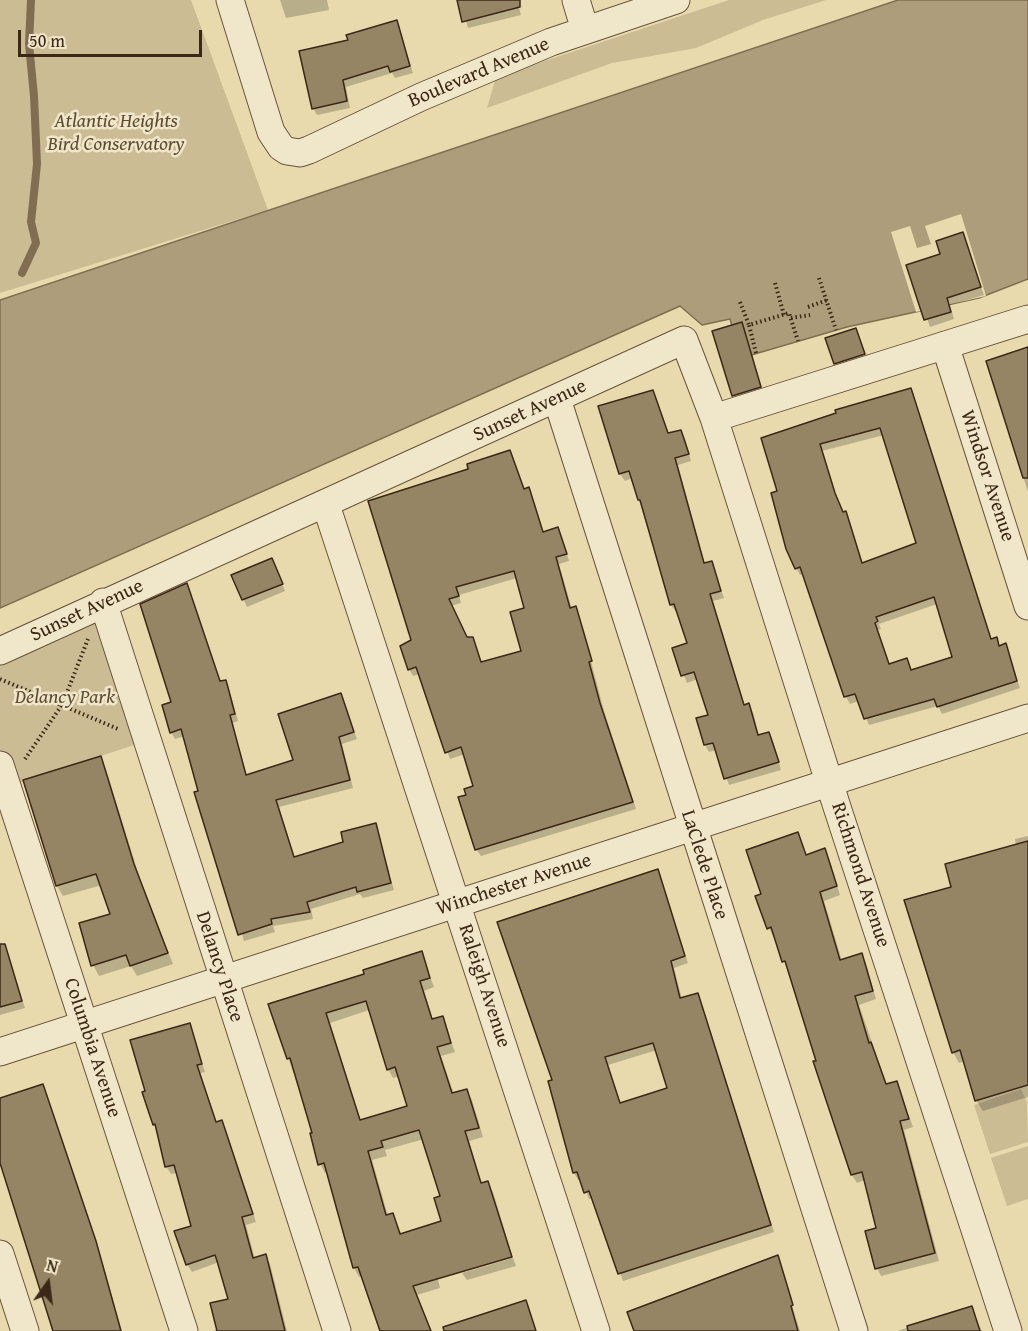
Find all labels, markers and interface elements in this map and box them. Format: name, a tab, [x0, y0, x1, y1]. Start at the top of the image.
scale bar	[21, 18, 206, 56]
text: 50 m	[29, 27, 65, 54]
street label: Boulevard Avenue	[405, 32, 553, 114]
park label: Atlantic Heights Bird Conservatory	[47, 110, 185, 157]
street label: Sunset Avenue	[470, 374, 590, 448]
street label: Windsor Avenue	[954, 407, 1020, 545]
street label: Sunset Avenue	[27, 574, 147, 648]
park label: Delancy Park	[15, 686, 115, 710]
street label: Richmond Avenue	[825, 799, 895, 951]
street label: LaClede Place	[675, 807, 733, 923]
street label: Winchester Avenue	[433, 849, 595, 921]
street label: Delancy Place	[190, 909, 248, 1025]
street label: Raleigh Avenue	[453, 921, 515, 1051]
street label: Columbia Avenue	[58, 975, 126, 1121]
north arrow	[18, 1253, 78, 1313]
text: N	[44, 1253, 60, 1278]

